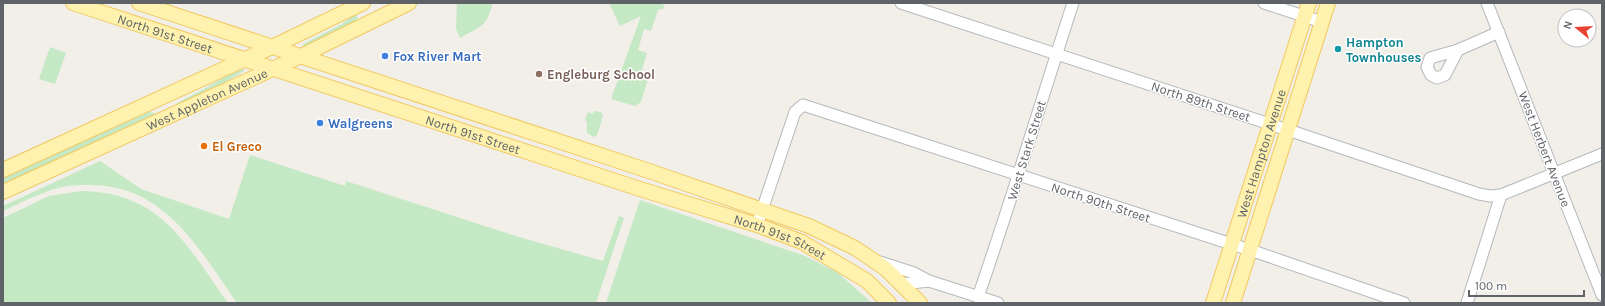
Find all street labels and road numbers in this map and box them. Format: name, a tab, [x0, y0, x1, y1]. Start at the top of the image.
street label: North 91st Street	[116, 11, 214, 56]
street label: West Appleton Avenue	[144, 65, 270, 134]
street label: North 89th Street	[1149, 78, 1253, 125]
street label: West Hampton Avenue	[1234, 87, 1289, 220]
street label: West Herbert Avenue	[1516, 89, 1574, 209]
street label: West Stark Street	[1004, 98, 1049, 202]
street label: North 91st Street	[424, 112, 522, 157]
street label: North 90th Street	[1049, 179, 1152, 226]
street label: North 91st Street	[732, 211, 829, 263]

